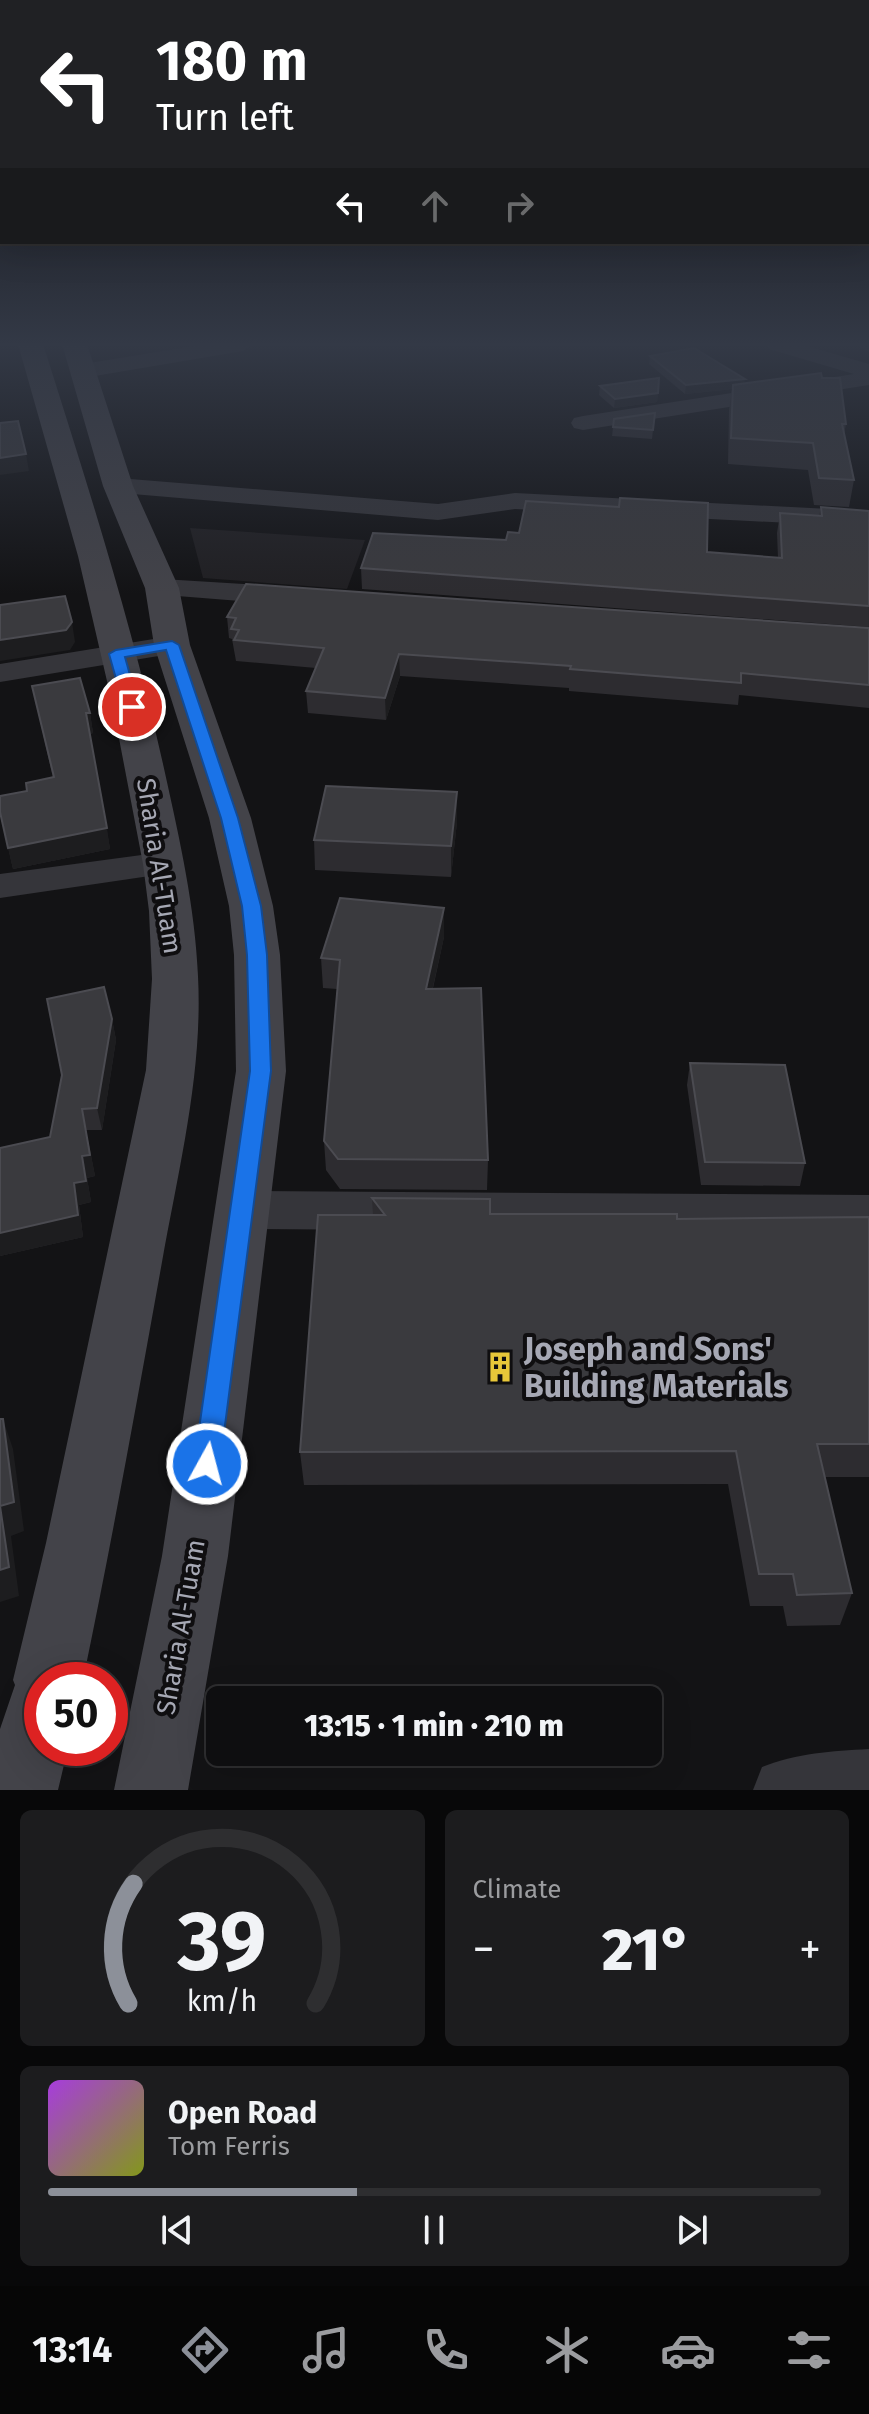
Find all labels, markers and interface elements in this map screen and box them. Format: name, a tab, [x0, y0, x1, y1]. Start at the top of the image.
text: 180 m	[156, 28, 308, 95]
icon: left	[24, 32, 128, 136]
text: Turn left	[156, 96, 294, 140]
icon: left	[329, 184, 373, 228]
icon: ahead	[413, 184, 457, 228]
icon: right	[497, 184, 541, 228]
pin	[98, 673, 166, 741]
icon: arrive	[110, 685, 154, 729]
street label: Sharia Al-Tuam	[130, 776, 188, 956]
place label: Joseph and Sons' Building Materials	[523, 1330, 788, 1405]
building icon: Joseph and Sons' Building Materials	[483, 1350, 517, 1384]
position arrow	[165, 1422, 249, 1506]
street label: Sharia Al-Tuam	[150, 1537, 212, 1717]
speed limit sign: 50	[24, 1662, 128, 1766]
text: 13:15 · 1 min · 210 m	[304, 1708, 564, 1744]
text: Climate	[473, 1874, 561, 1905]
text: 39	[177, 1892, 267, 1992]
text: 21°	[602, 1914, 692, 1986]
text: −	[473, 1923, 495, 1976]
text: +	[799, 1923, 821, 1976]
text: km/h	[187, 1984, 258, 2019]
text: Open Road	[168, 2095, 317, 2131]
text: Tom Ferris	[168, 2131, 290, 2162]
icon: previous	[155, 2208, 199, 2252]
icon: pause	[412, 2208, 456, 2252]
icon: next	[670, 2208, 714, 2252]
icon: directions	[177, 2322, 233, 2378]
icon: music	[298, 2322, 354, 2378]
icon: phone	[418, 2322, 474, 2378]
icon: climate	[539, 2322, 595, 2378]
icon: car	[660, 2322, 716, 2378]
icon: filters	[781, 2322, 837, 2378]
text: 13:14	[32, 2328, 112, 2372]

